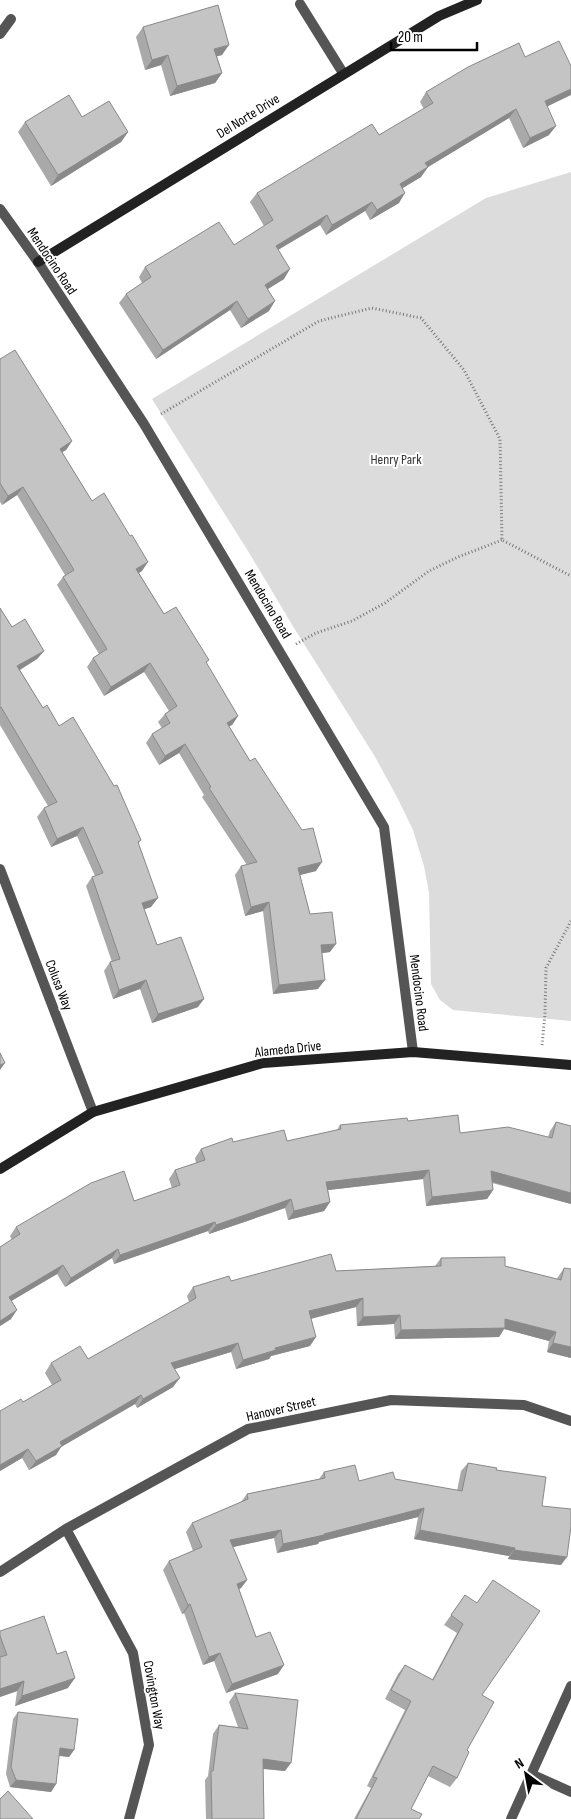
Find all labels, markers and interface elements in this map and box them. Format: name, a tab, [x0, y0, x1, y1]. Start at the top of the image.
scale bar	[391, 20, 477, 52]
text: 20 m	[398, 28, 423, 47]
street label: Del Norte Drive	[213, 90, 283, 142]
street label: Mendocino Road	[23, 224, 81, 298]
park label: Henry Park	[371, 451, 422, 468]
street label: Mendocino Road	[241, 567, 295, 642]
street label: Mendocino Road	[406, 954, 432, 1032]
street label: Colusa Way	[42, 957, 77, 1013]
street label: Alameda Drive	[253, 1037, 322, 1061]
street label: Hanover Street	[245, 1393, 317, 1425]
street label: Covington Way	[140, 1659, 169, 1731]
north arrow	[501, 1749, 551, 1799]
text: N	[512, 1754, 527, 1773]

